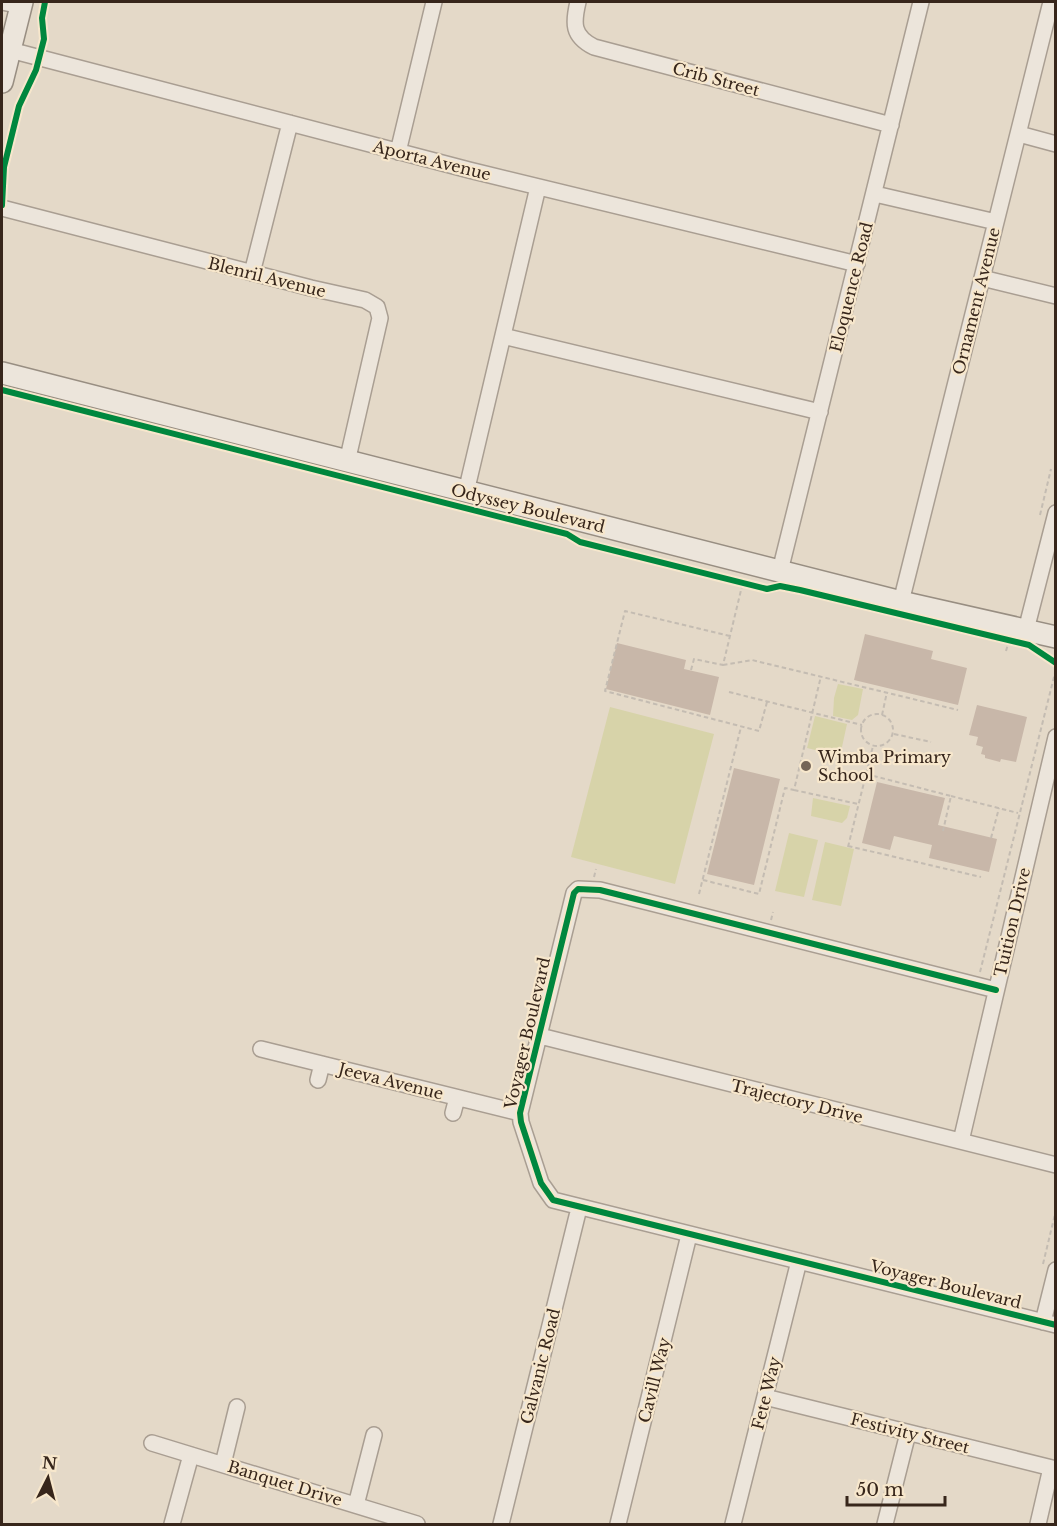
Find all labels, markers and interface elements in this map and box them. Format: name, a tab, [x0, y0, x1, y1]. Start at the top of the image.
street label: Crib Street	[670, 58, 762, 100]
street label: Aporta Avenue	[370, 135, 493, 184]
street label: Eloquence Road	[825, 220, 877, 354]
street label: Ornament Avenue	[948, 225, 1004, 377]
street label: Blenril Avenue	[206, 253, 328, 301]
street label: Odyssey Boulevard	[449, 479, 607, 537]
place label: Wimba Primary School	[817, 747, 952, 785]
marker: Wimba Primary School	[799, 759, 813, 773]
street label: Tuition Drive	[990, 865, 1034, 979]
street label: Voyager Boulevard	[500, 955, 554, 1112]
street label: Jeeva Avenue	[335, 1058, 445, 1104]
street label: Trajectory Drive	[729, 1075, 865, 1127]
street label: Voyager Boulevard	[867, 1255, 1024, 1313]
street label: Galvanic Road	[516, 1306, 564, 1426]
street label: Cavill Way	[634, 1335, 674, 1425]
street label: Fete Way	[747, 1354, 785, 1432]
street label: Festivity Street	[849, 1409, 971, 1457]
north arrow	[18, 1448, 78, 1508]
text: N	[41, 1452, 58, 1474]
street label: Banquet Drive	[225, 1456, 345, 1510]
scale bar	[847, 1469, 944, 1507]
text: 50 m	[856, 1479, 904, 1501]

